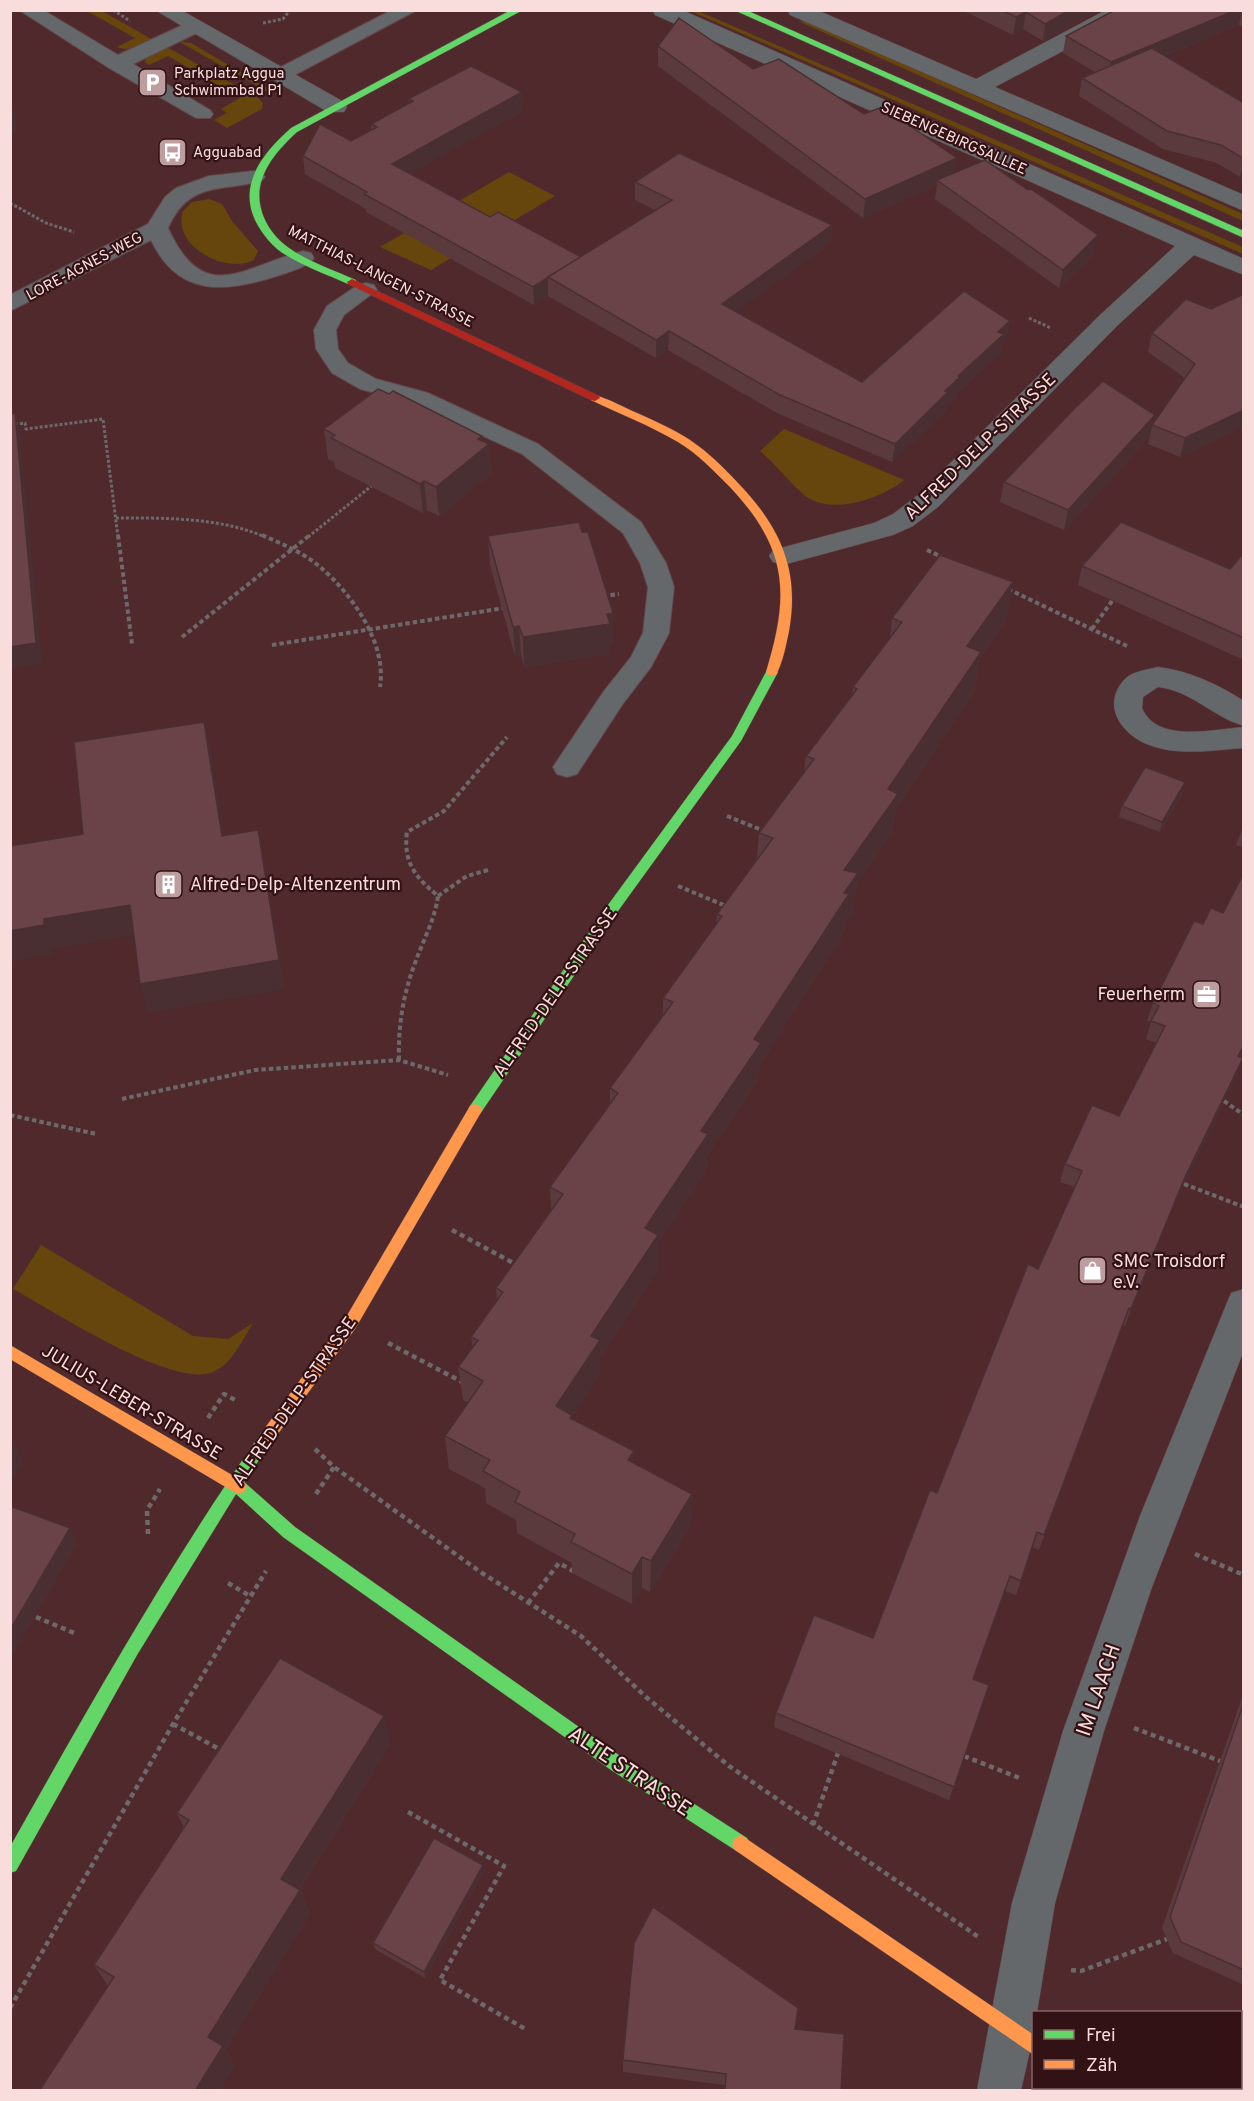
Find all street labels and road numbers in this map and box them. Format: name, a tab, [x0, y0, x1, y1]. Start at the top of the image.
street label: SIEBENGEBIRGSALLEE	[878, 99, 1029, 180]
street label: MATTHIAS-LANGEN-STRASSE	[284, 222, 476, 333]
street label: LORE-AGNES-WEG	[23, 229, 146, 306]
street label: ALFRED-DELP-STRASSE	[900, 369, 1062, 525]
street label: ALFRED-DELP-STRASSE	[489, 904, 624, 1082]
street label: ALFRED-DELP-STRASSE	[228, 1313, 363, 1491]
street label: JULIUS-LEBER-STRASSE	[37, 1340, 225, 1466]
street label: IM LAACH	[1071, 1641, 1128, 1740]
street label: ALTE STRASSE	[562, 1721, 696, 1823]

